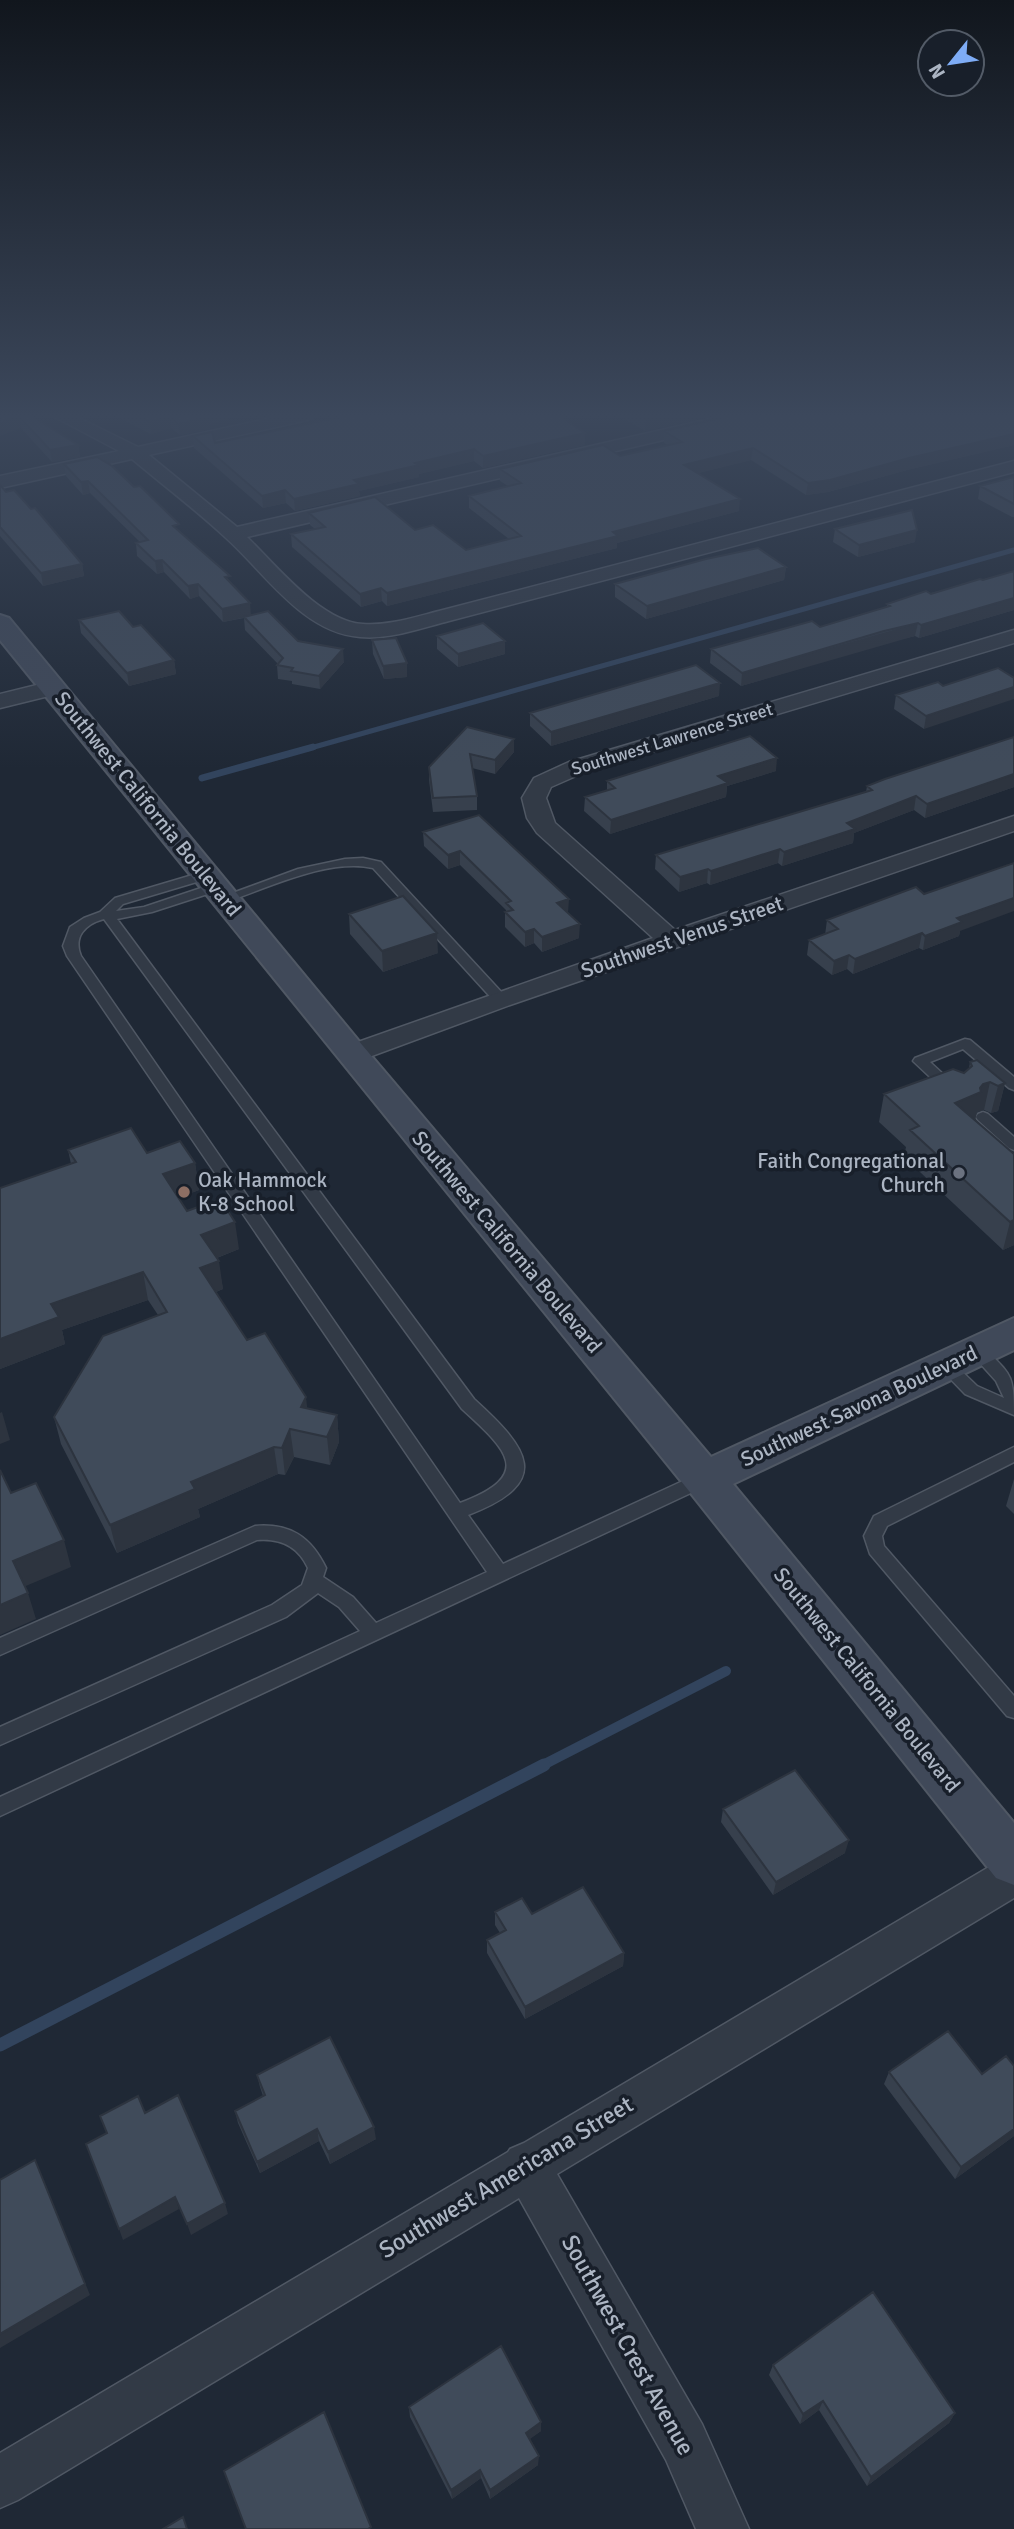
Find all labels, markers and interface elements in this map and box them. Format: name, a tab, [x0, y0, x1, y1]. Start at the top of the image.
north arrow	[916, 28, 986, 98]
text: N	[923, 59, 951, 83]
street label: Southwest California Boulevard	[49, 686, 247, 922]
street label: Southwest Lawrence Street	[569, 698, 775, 780]
street label: Southwest Venus Street	[578, 890, 786, 984]
street label: Southwest California Boulevard	[406, 1126, 608, 1358]
place label: Faith Congregational Church	[757, 1148, 945, 1198]
marker: Faith Congregational Church	[951, 1165, 967, 1181]
place label: Oak Hammock K-8 School	[198, 1167, 327, 1217]
marker: Oak Hammock K-8 School	[176, 1184, 192, 1200]
street label: Southwest Savona Boulevard	[737, 1340, 981, 1472]
street label: Southwest California Boulevard	[768, 1562, 966, 1798]
street label: Southwest Americana Street	[373, 2089, 639, 2265]
street label: Southwest Crest Avenue	[555, 2230, 701, 2460]

